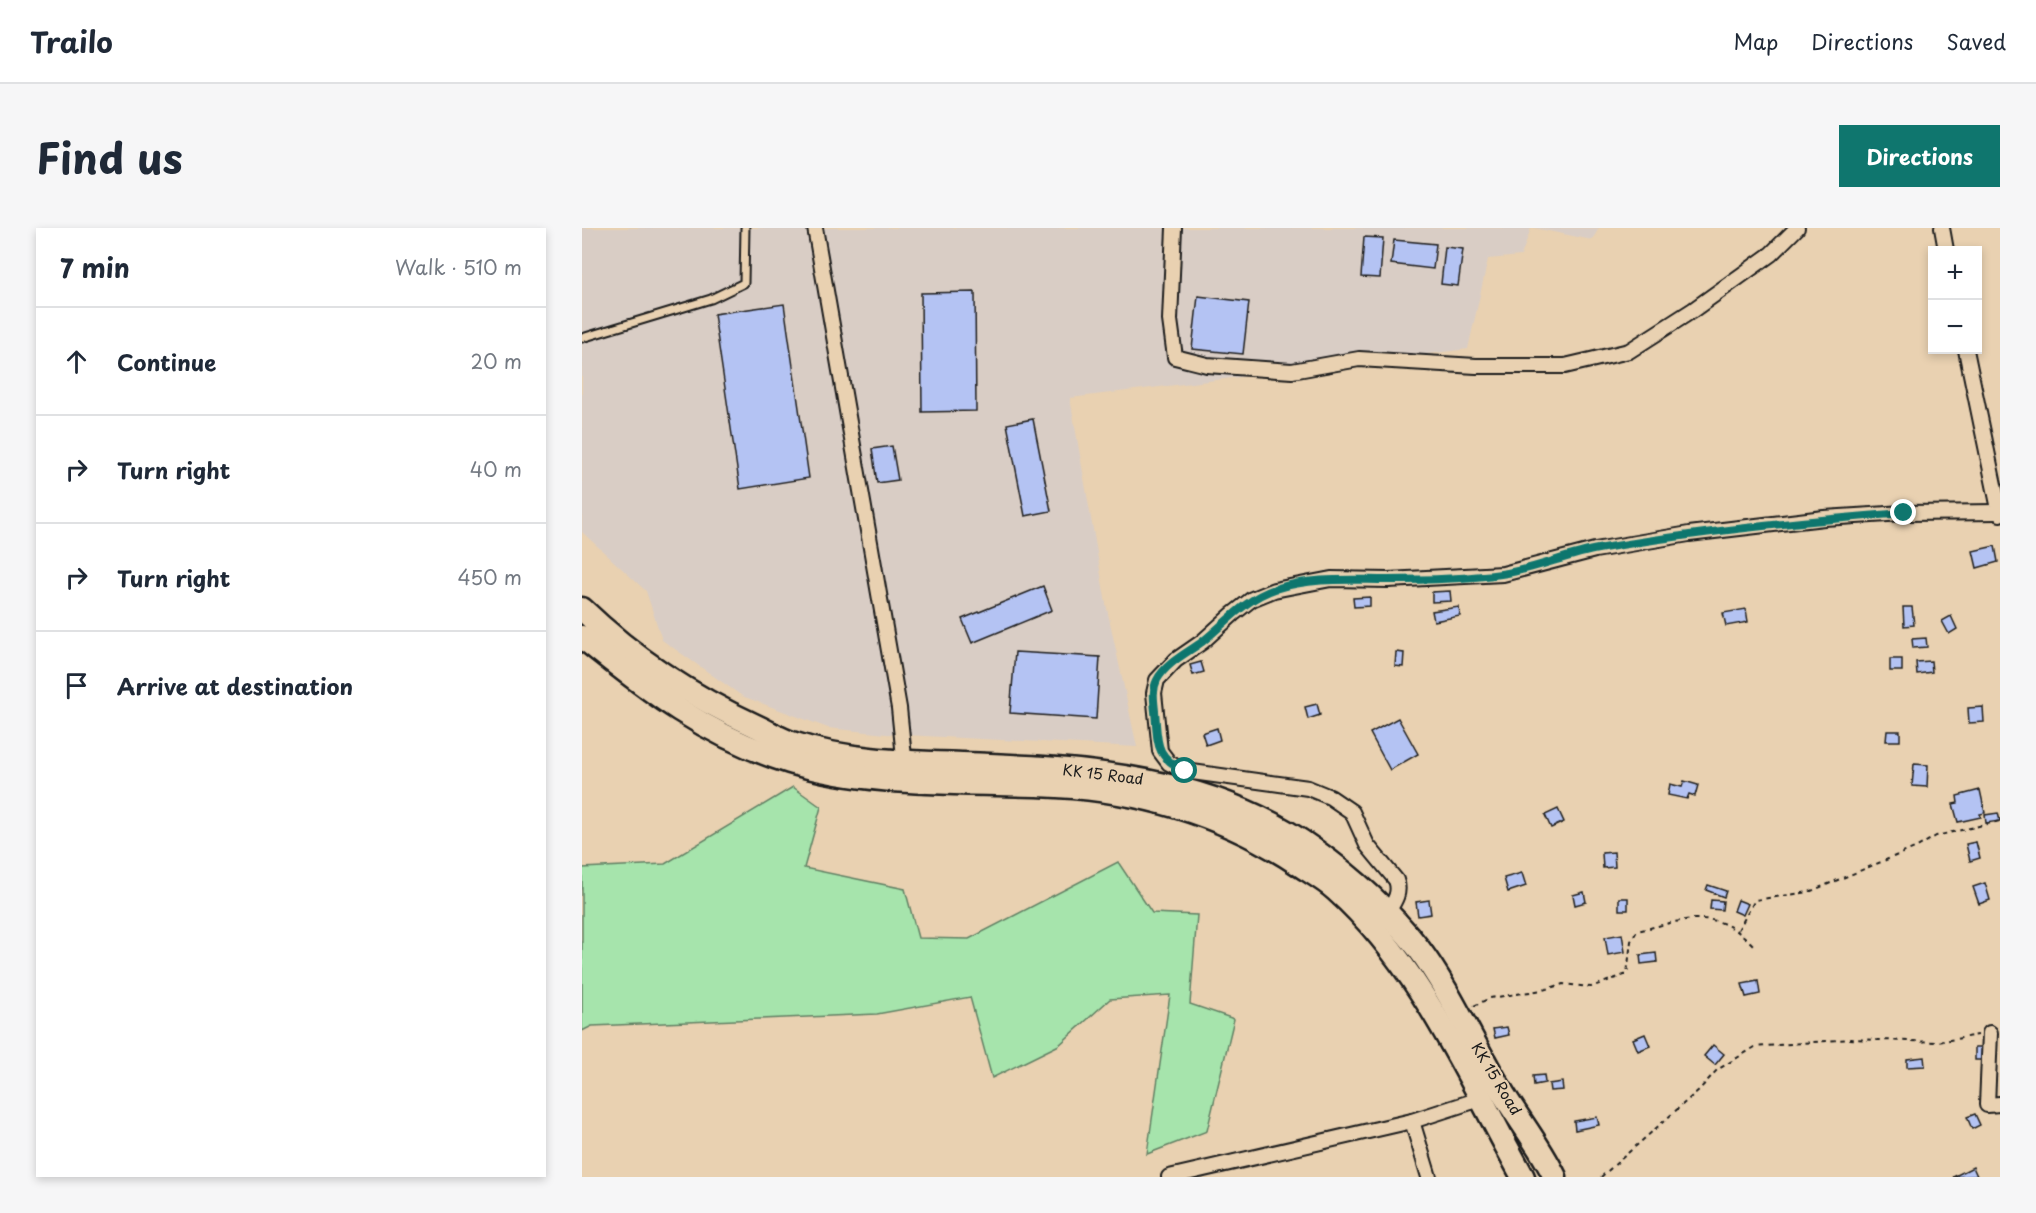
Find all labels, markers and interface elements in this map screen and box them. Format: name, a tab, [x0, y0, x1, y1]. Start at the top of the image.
text: Trailo	[30, 20, 113, 63]
text: Map	[1733, 25, 1778, 57]
text: Directions	[1811, 25, 1913, 57]
text: Saved	[1946, 25, 2006, 57]
text: Find us	[36, 125, 183, 188]
button: Directions	[1839, 125, 2000, 187]
map controls	[1928, 246, 1982, 354]
button: +	[1928, 246, 1982, 300]
text: 7 min	[60, 248, 130, 287]
text: Walk · 510 m	[395, 252, 522, 282]
button: −	[1928, 300, 1982, 354]
icon: ahead	[60, 345, 93, 378]
text: Continue	[117, 345, 216, 378]
text: 20 m	[470, 346, 522, 376]
icon: right	[60, 453, 93, 486]
text: Turn right	[117, 453, 230, 486]
text: 40 m	[470, 454, 522, 484]
route end	[1890, 499, 1916, 525]
icon: right	[60, 561, 93, 594]
text: Turn right	[117, 561, 230, 594]
text: 450 m	[457, 562, 522, 592]
icon: arrive	[60, 669, 93, 702]
text: Arrive at destination	[117, 669, 353, 702]
street label: KK 15 Road	[1061, 757, 1145, 790]
route start	[1171, 757, 1197, 783]
street label: KK 15 Road	[1466, 1037, 1528, 1119]

